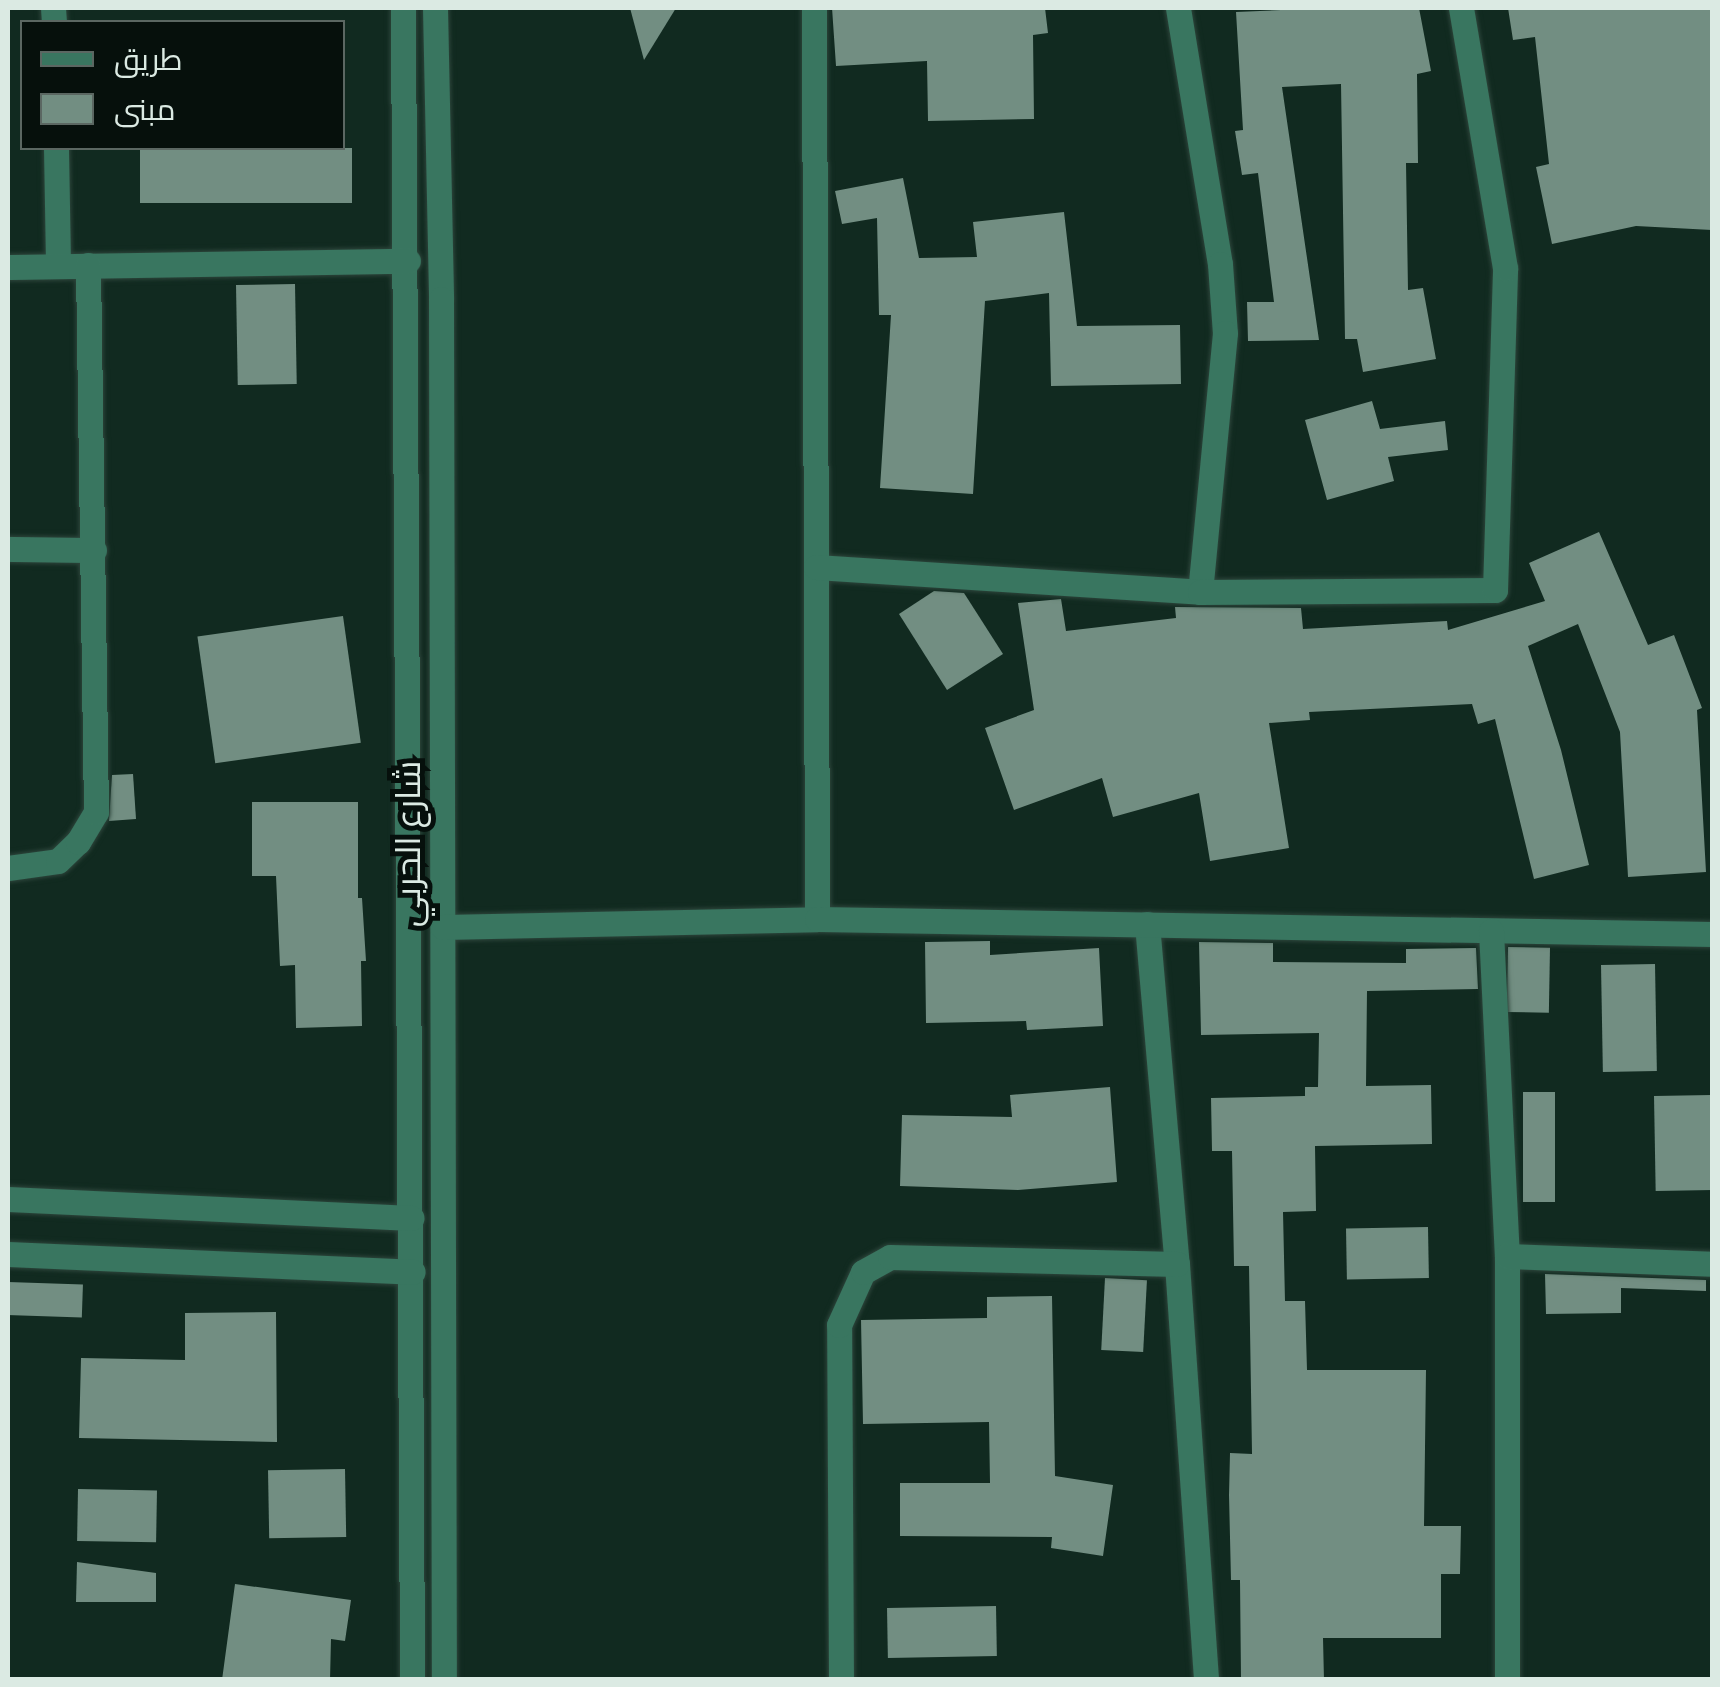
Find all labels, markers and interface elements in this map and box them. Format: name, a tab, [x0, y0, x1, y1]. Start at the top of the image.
legend	[20, 20, 345, 150]
text: طريق	[114, 39, 183, 79]
text: مبنى	[114, 89, 175, 129]
street label: شارع الحربي	[387, 761, 429, 927]

